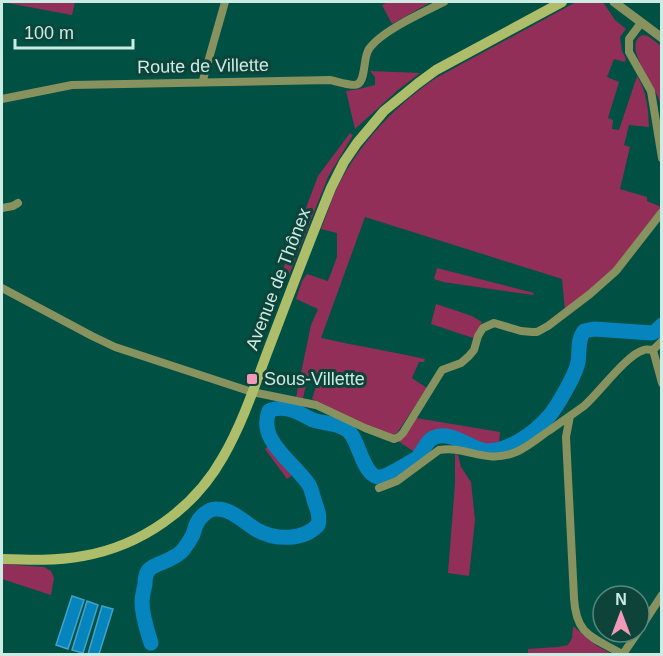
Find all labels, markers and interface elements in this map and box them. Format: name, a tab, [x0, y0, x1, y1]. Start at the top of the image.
scale bar	[15, 12, 134, 50]
text: 100 m	[24, 23, 74, 43]
street label: Route de Villette	[137, 55, 269, 77]
street label: Avenue de Thônex	[242, 205, 314, 353]
place label: Sous-Villette	[264, 369, 365, 389]
marker: Sous-Villette	[245, 372, 259, 386]
north arrow	[591, 584, 651, 644]
text: N	[615, 591, 627, 608]

